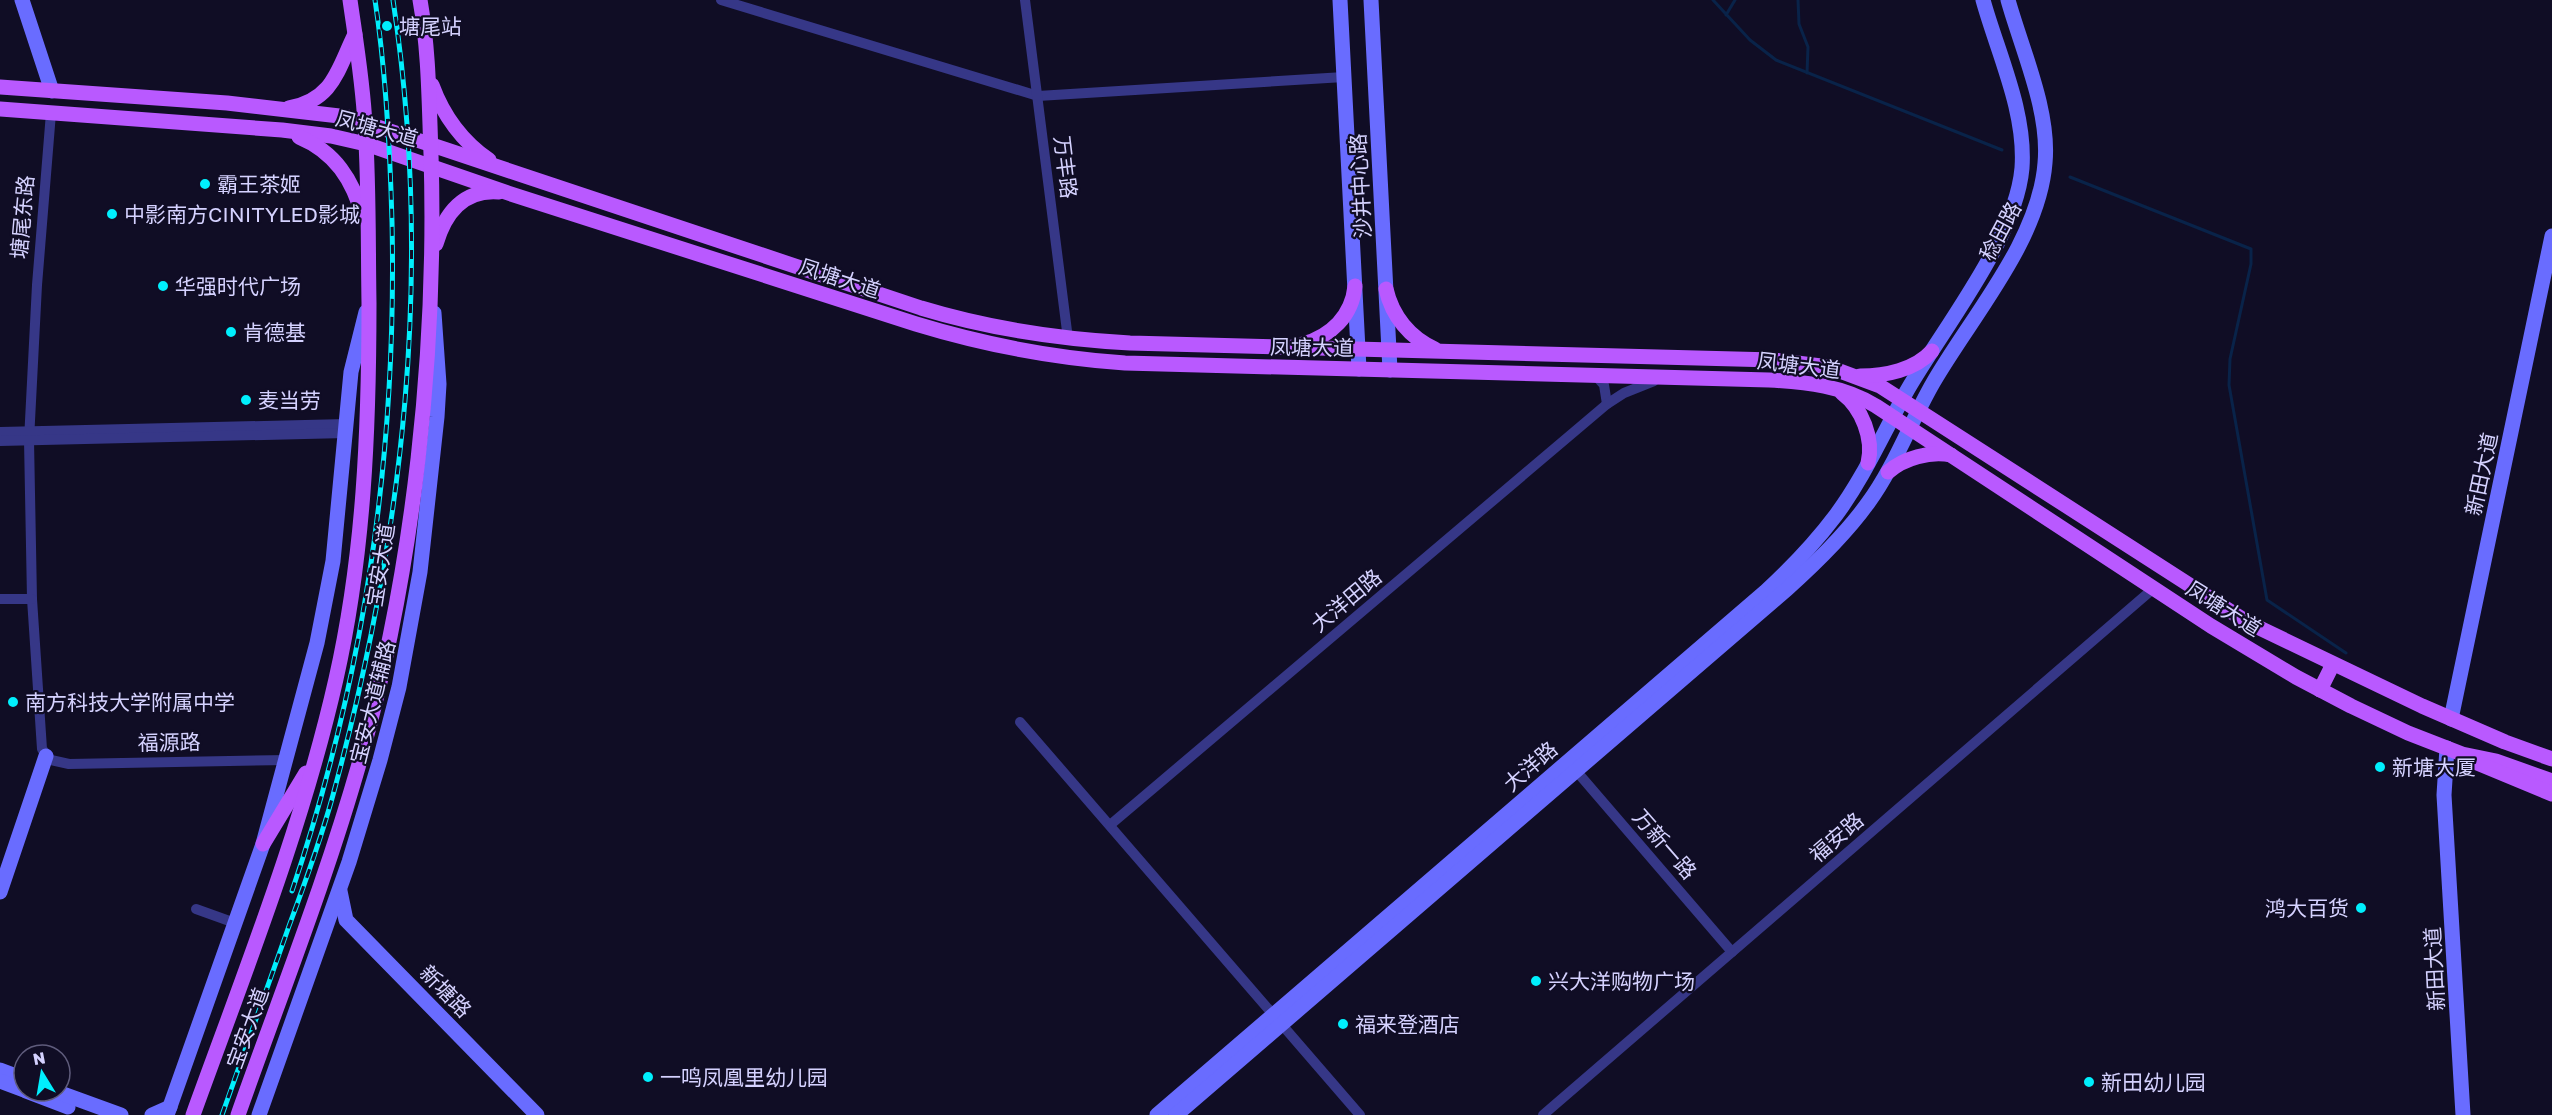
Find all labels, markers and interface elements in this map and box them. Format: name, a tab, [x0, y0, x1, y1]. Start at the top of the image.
place label: 塘尾站	[399, 13, 462, 39]
marker: 塘尾站	[380, 19, 394, 33]
street label: 凤塘大道	[333, 105, 421, 151]
street label: 沙井中心路	[1344, 133, 1376, 239]
street label: 万丰路	[1049, 134, 1083, 200]
place label: 霸王茶姬	[217, 171, 301, 197]
street label: 塘尾东路	[5, 174, 39, 260]
marker: 霸王茶姬	[198, 177, 212, 191]
street label: 稔田路	[1974, 197, 2026, 265]
place label: 中影南方CINITYLED影城	[124, 201, 360, 227]
marker: 中影南方CINITYLED影城	[105, 207, 119, 221]
street label: 凤塘大道	[796, 253, 884, 303]
place label: 华强时代广场	[175, 273, 301, 299]
marker: 华强时代广场	[156, 279, 170, 293]
place label: 肯德基	[243, 319, 306, 345]
marker: 肯德基	[224, 325, 238, 339]
street label: 凤塘大道	[1270, 333, 1354, 361]
street label: 凤塘大道	[1756, 347, 1842, 383]
place label: 麦当劳	[258, 387, 321, 413]
marker: 麦当劳	[239, 393, 253, 407]
street label: 新田大道	[2460, 430, 2502, 518]
street label: 宝安大道	[361, 521, 399, 609]
street label: 大洋田路	[1305, 563, 1387, 637]
street label: 凤塘大道	[2181, 575, 2267, 641]
street label: 宝安大道辅路	[344, 638, 400, 766]
place label: 南方科技大学附属中学	[25, 689, 235, 715]
marker: 南方科技大学附属中学	[6, 695, 20, 709]
street label: 福源路	[137, 728, 201, 756]
street label: 大洋路	[1498, 736, 1562, 796]
place label: 新塘大厦	[2392, 754, 2476, 780]
marker: 新塘大厦	[2373, 760, 2387, 774]
street label: 万新一路	[1628, 804, 1702, 884]
street label: 福安路	[1804, 807, 1868, 867]
place label: 鸿大百货	[2265, 895, 2349, 921]
marker: 鸿大百货	[2354, 901, 2368, 915]
street label: 新田大道	[2419, 926, 2449, 1012]
street label: 新塘路	[415, 959, 477, 1023]
place label: 兴大洋购物广场	[1548, 968, 1695, 994]
marker: 兴大洋购物广场	[1529, 974, 1543, 988]
street label: 宝安大道	[220, 984, 274, 1072]
place label: 福来登酒店	[1355, 1011, 1460, 1037]
marker: 福来登酒店	[1336, 1017, 1350, 1031]
north arrow	[12, 1043, 72, 1103]
text: N	[31, 1047, 47, 1069]
place label: 一鸣凤凰里幼儿园	[660, 1064, 828, 1090]
place label: 新田幼儿园	[2101, 1069, 2206, 1095]
marker: 一鸣凤凰里幼儿园	[641, 1070, 655, 1084]
marker: 新田幼儿园	[2082, 1075, 2096, 1089]

